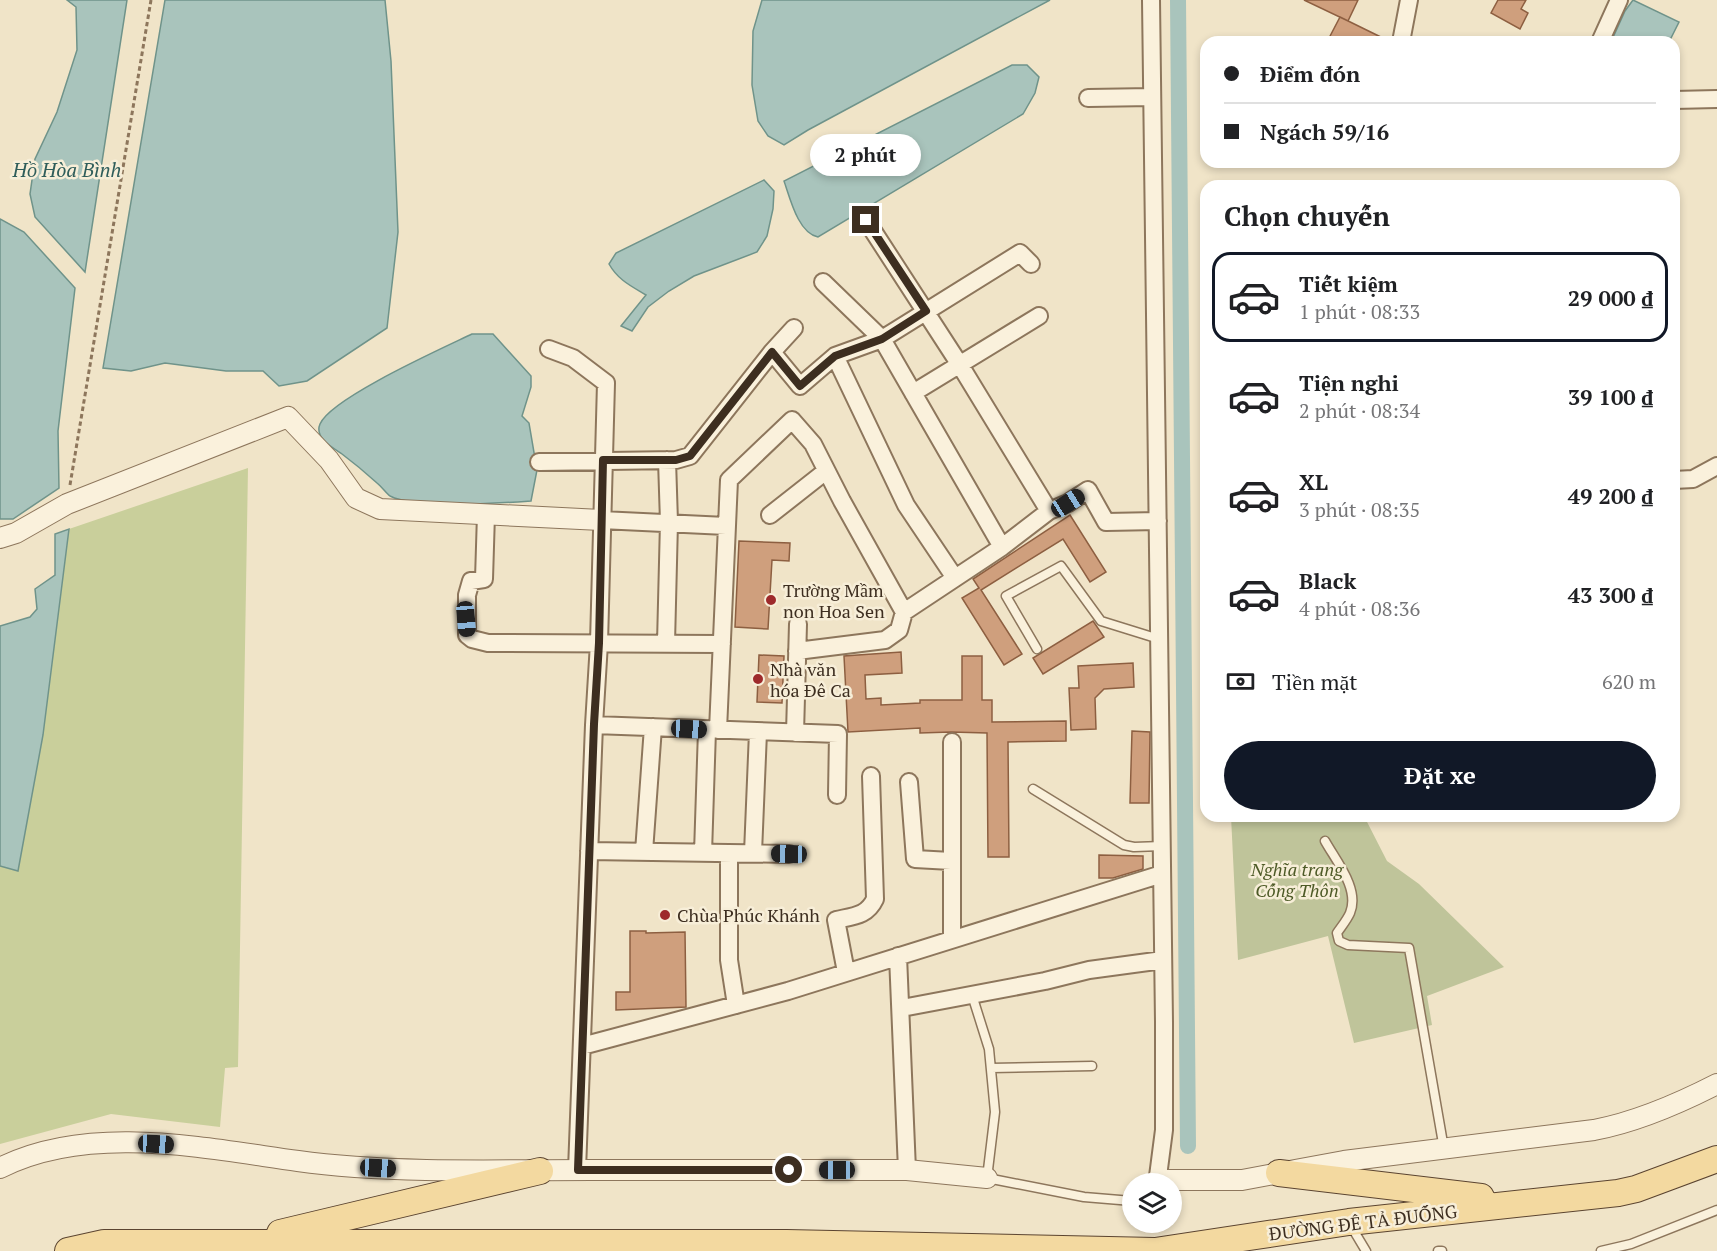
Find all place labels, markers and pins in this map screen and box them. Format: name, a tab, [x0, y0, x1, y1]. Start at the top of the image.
place label: Trường Mầm non Hoa Sen	[783, 578, 885, 623]
marker: Trường Mầm non Hoa Sen	[764, 593, 778, 607]
place label: Nhà văn hóa Đê Ca	[770, 657, 851, 702]
marker: Nhà văn hóa Đê Ca	[751, 672, 765, 686]
place label: Chùa Phúc Khánh	[677, 903, 820, 927]
marker: Chùa Phúc Khánh	[658, 908, 672, 922]

